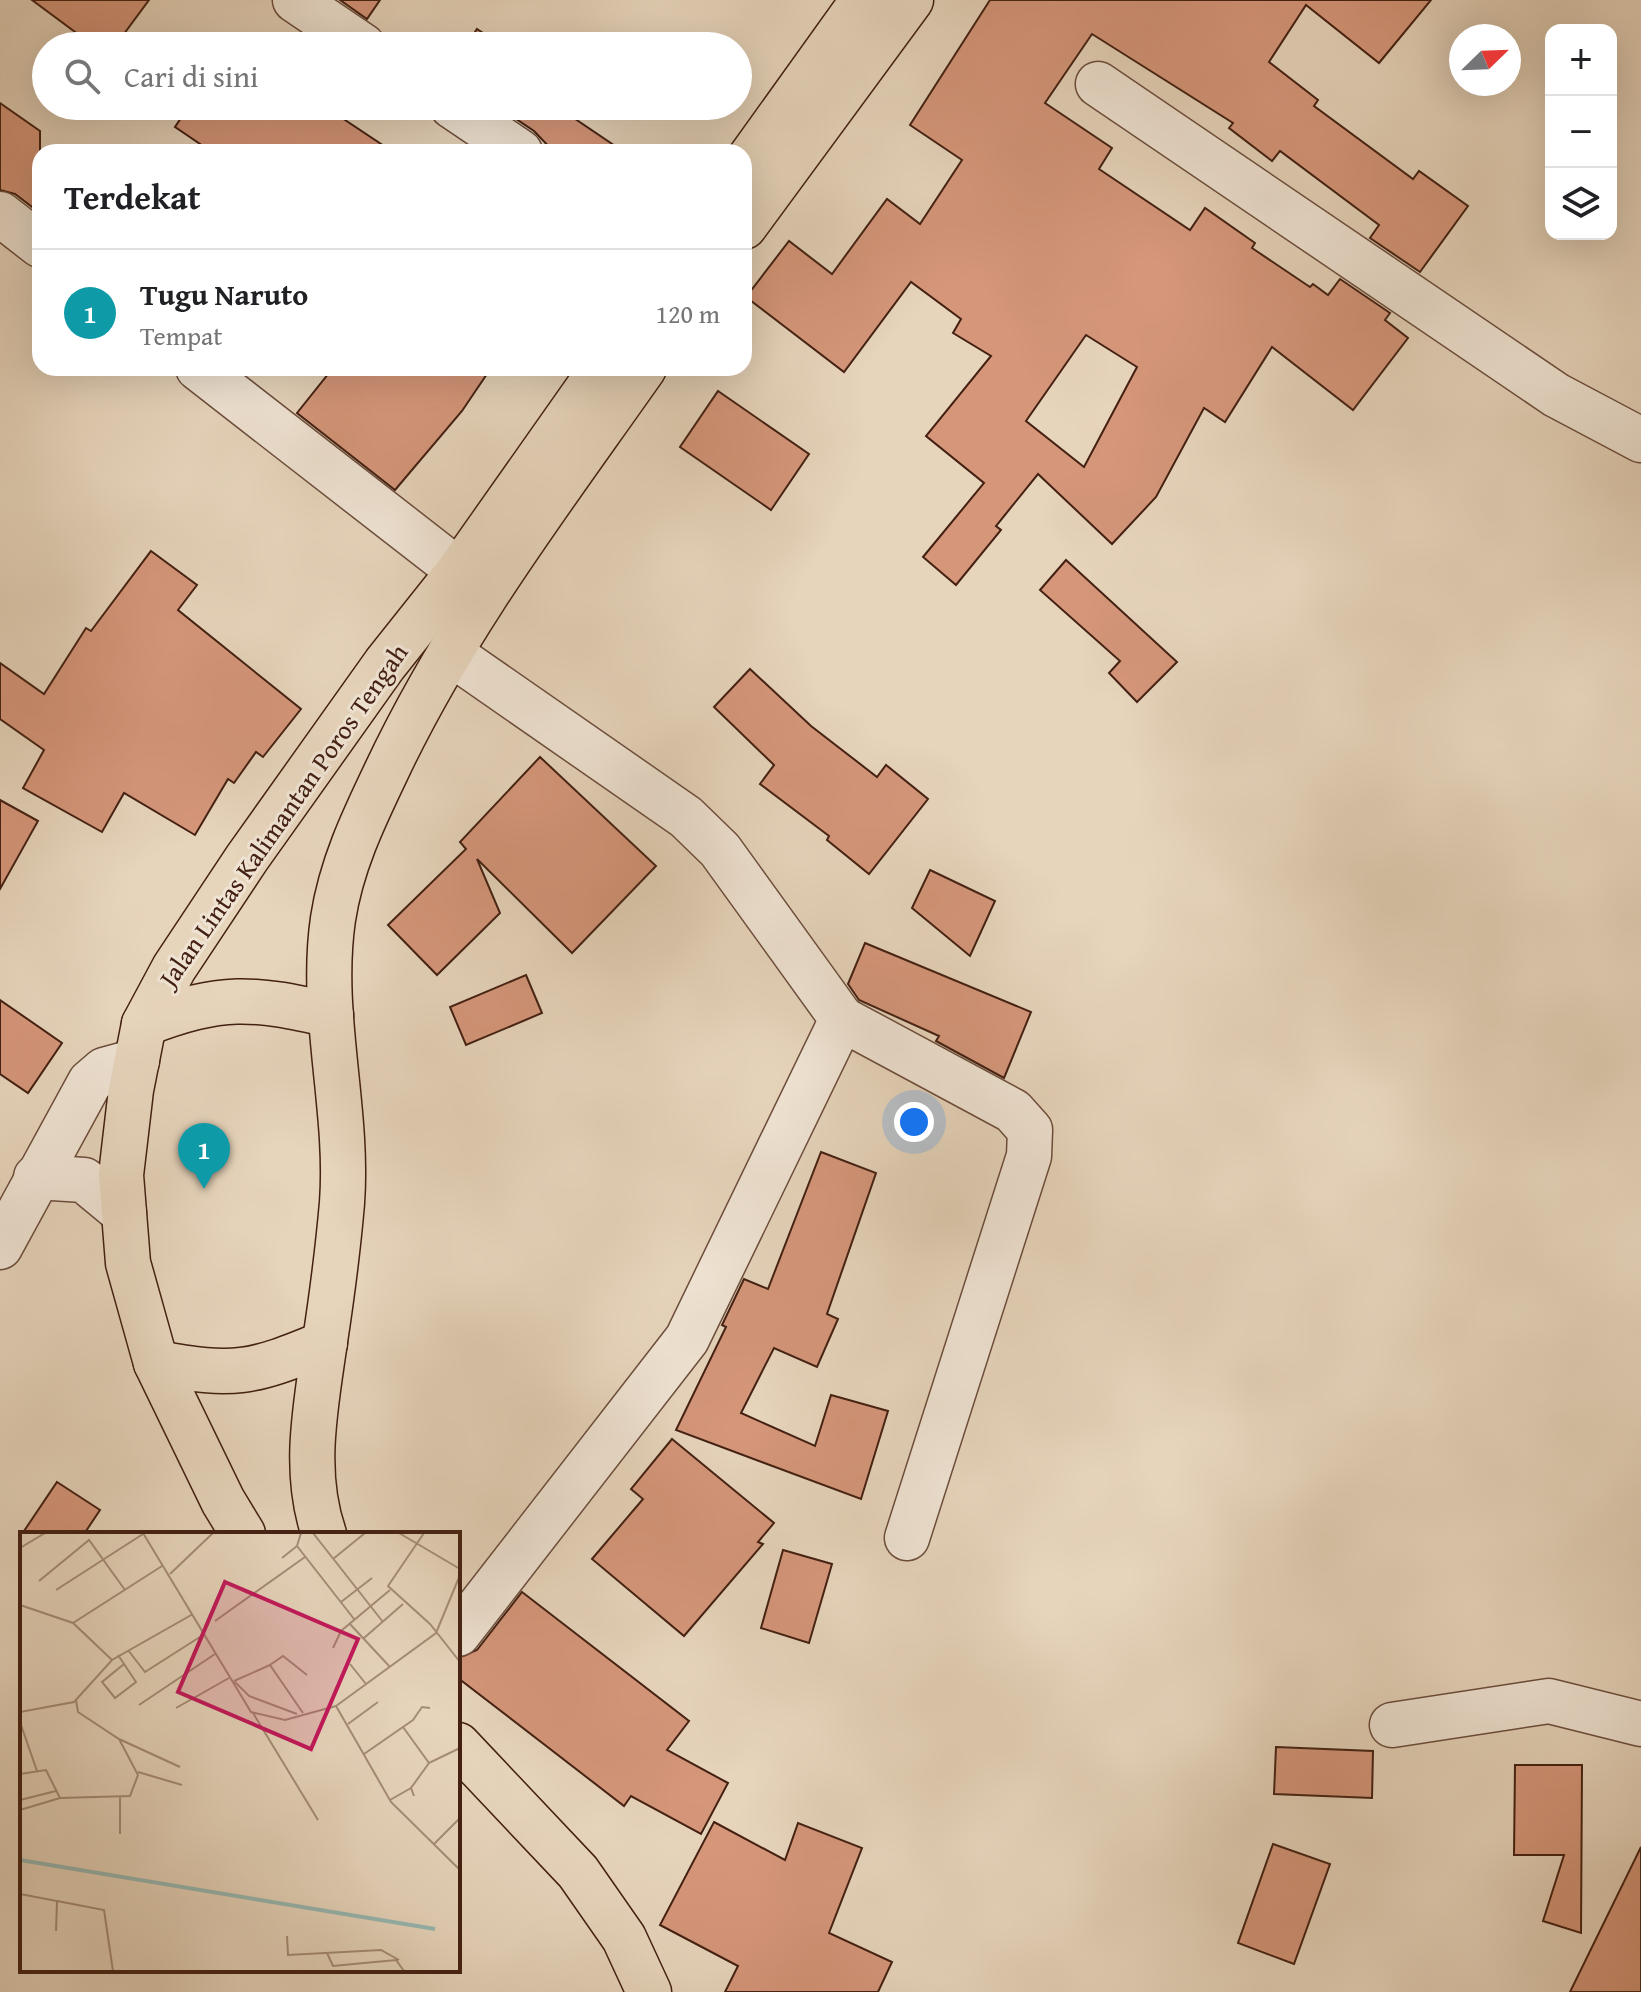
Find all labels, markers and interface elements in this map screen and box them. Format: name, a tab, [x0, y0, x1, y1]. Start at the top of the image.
north arrow	[1449, 24, 1521, 96]
map controls	[1545, 24, 1617, 240]
button: +	[1545, 24, 1617, 96]
search box	[32, 32, 752, 120]
icon: search	[60, 54, 104, 98]
text: Cari di sini	[124, 54, 259, 98]
button: −	[1545, 96, 1617, 168]
button: layers	[1545, 168, 1617, 240]
text: Terdekat	[64, 172, 201, 221]
text: Tugu Naruto	[140, 272, 308, 316]
text: 1	[83, 294, 97, 333]
text: 120 m	[655, 294, 720, 333]
text: Tempat	[140, 316, 223, 355]
street label: Jalan Lintas Kalimantan Poros Tengah	[147, 635, 417, 997]
your location	[894, 1102, 934, 1142]
pin: 1	[178, 1123, 230, 1189]
inset map	[20, 1532, 460, 1972]

